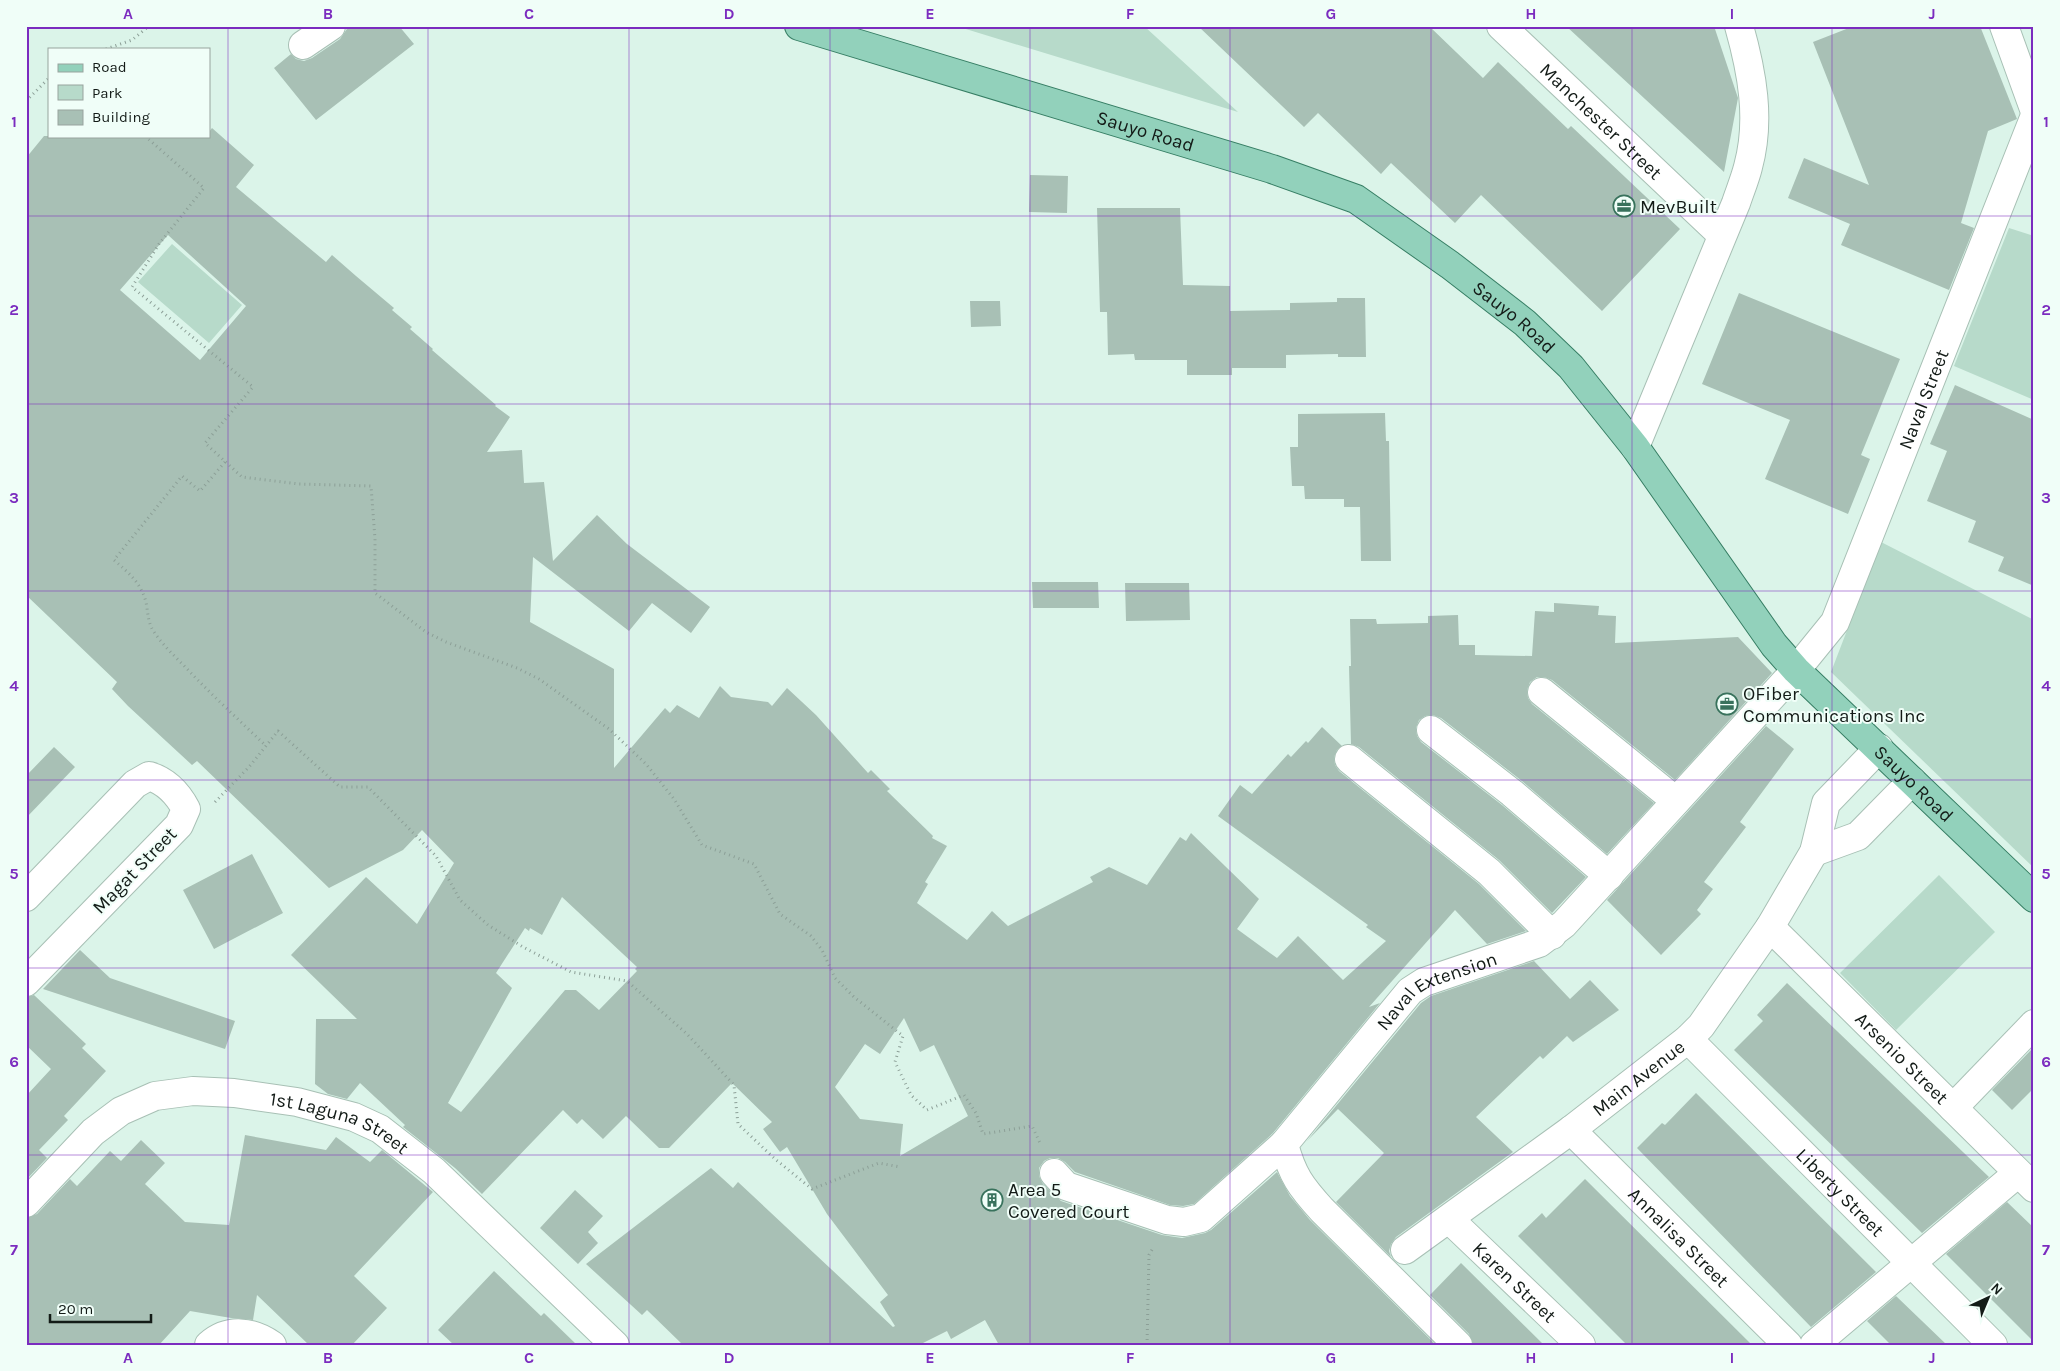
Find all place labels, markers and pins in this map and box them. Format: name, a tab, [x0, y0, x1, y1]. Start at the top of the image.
office icon: MevBuilt	[1612, 194, 1636, 218]
place label: MevBuilt	[1640, 196, 1717, 218]
place label: OFiber Communications Inc	[1743, 683, 1925, 727]
office icon: OFiber Communications Inc	[1715, 692, 1739, 716]
place label: Area 5 Covered Court	[1008, 1179, 1129, 1223]
building icon: Area 5 Covered Court	[980, 1188, 1004, 1212]

